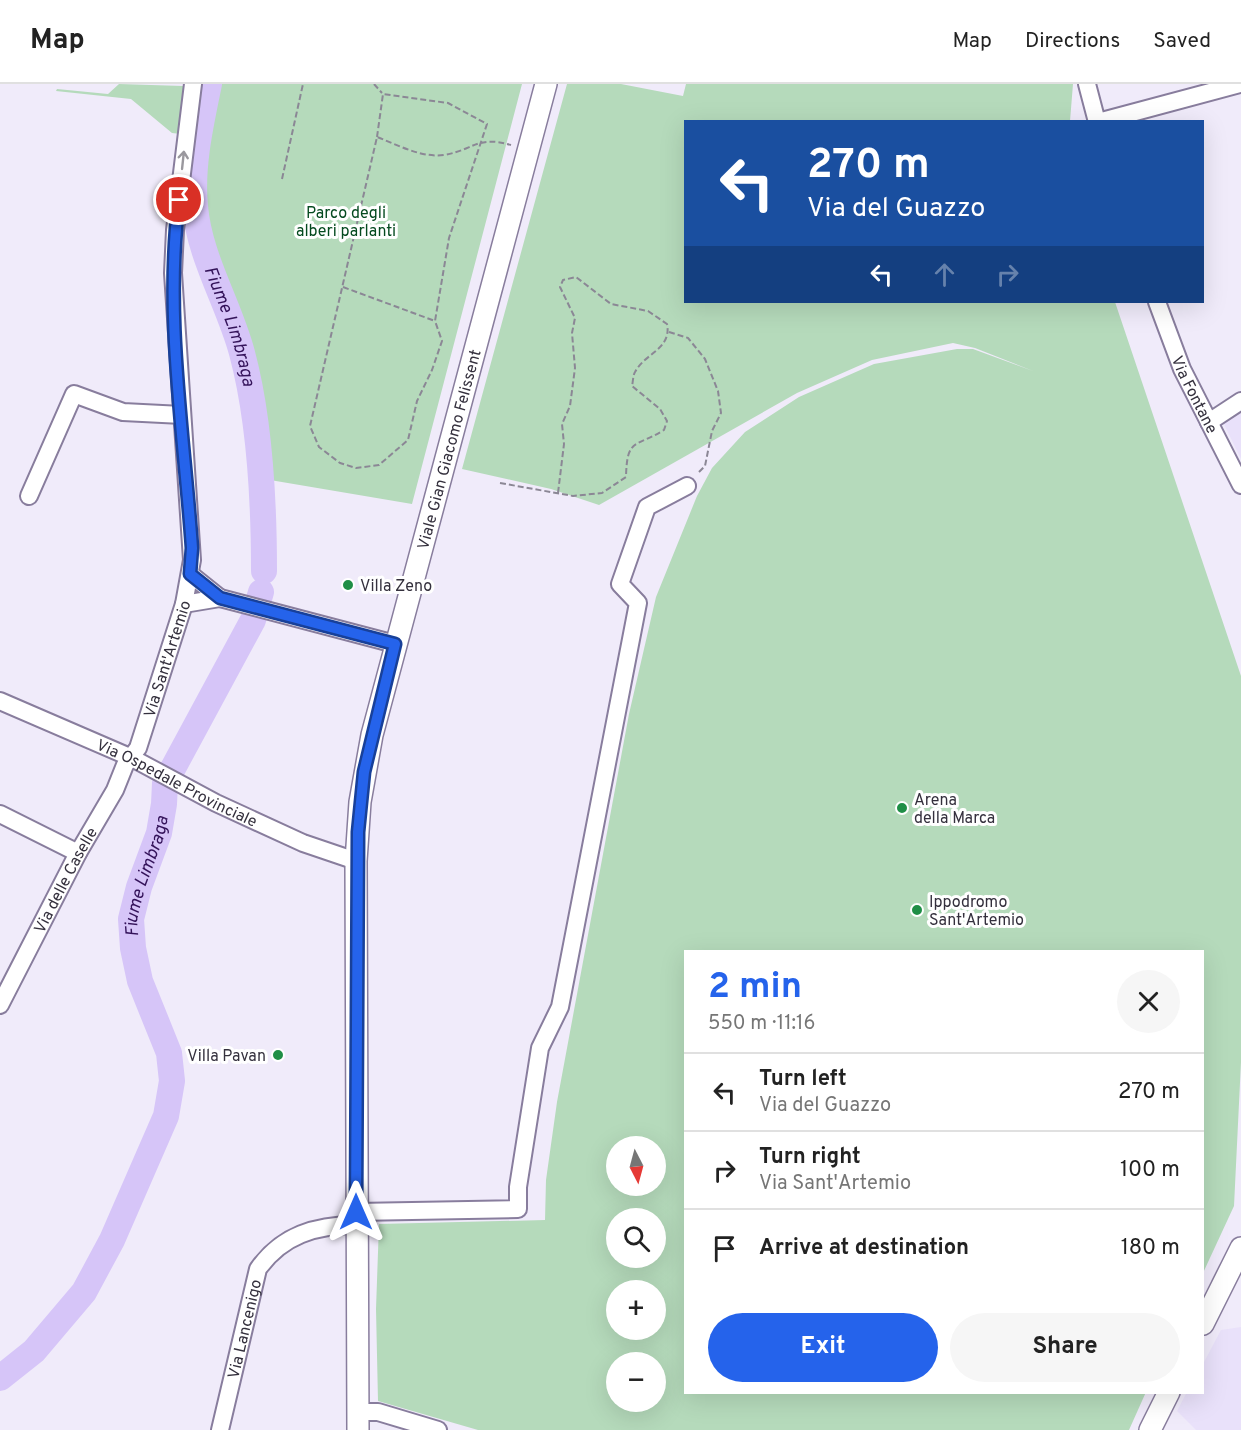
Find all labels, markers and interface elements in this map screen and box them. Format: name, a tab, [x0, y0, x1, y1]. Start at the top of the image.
text: Map	[30, 23, 85, 59]
text: Map	[952, 28, 992, 55]
text: Directions	[1025, 28, 1120, 55]
text: Saved	[1153, 28, 1211, 55]
text: 270 m	[807, 140, 930, 193]
icon: left	[708, 144, 786, 222]
one-way arrow	[178, 151, 189, 171]
pin	[153, 174, 204, 225]
icon: arrive	[162, 183, 195, 216]
text: Via del Guazzo	[807, 192, 985, 226]
park label: Parco degli alberi parlanti	[296, 204, 396, 242]
icon: left	[865, 258, 898, 291]
icon: ahead	[928, 258, 961, 291]
icon: right	[991, 258, 1024, 291]
water label: Fiume Limbraga	[198, 263, 259, 389]
street label: Viale Gian Giacomo Felissent	[414, 347, 487, 552]
street label: Via Fontane	[1166, 353, 1221, 437]
place label: Villa Zeno	[360, 577, 432, 597]
marker: Villa Zeno	[341, 578, 355, 592]
street label: Via Sant'Artemio	[140, 598, 197, 720]
street label: Via Ospedale Provinciale	[93, 736, 260, 833]
place label: Arena della Marca	[914, 791, 995, 829]
marker: Arena della Marca	[895, 801, 909, 815]
water label: Fiume Limbraga	[120, 814, 175, 938]
street label: Via delle Caselle	[31, 824, 103, 937]
place label: Ippodromo Sant'Artemio	[929, 893, 1024, 931]
marker: Ippodromo Sant'Artemio	[910, 903, 924, 917]
text: 2 min	[708, 965, 802, 1011]
button: close	[1117, 970, 1180, 1033]
text: 550 m · 11:16	[708, 1011, 816, 1037]
place label: Villa Pavan	[187, 1047, 266, 1067]
marker: Villa Pavan	[271, 1048, 285, 1062]
text: Turn left	[759, 1066, 847, 1093]
icon: left	[708, 1076, 741, 1109]
text: 270 m	[1118, 1079, 1180, 1106]
text: Via del Guazzo	[759, 1093, 891, 1119]
north arrow	[606, 1136, 666, 1196]
map controls	[606, 1136, 666, 1412]
text: Turn right	[759, 1144, 861, 1171]
icon: right	[708, 1154, 741, 1187]
text: 100 m	[1120, 1157, 1180, 1184]
text: Via Sant'Artemio	[759, 1171, 911, 1197]
position arrow	[324, 1180, 388, 1244]
button: search	[606, 1208, 666, 1268]
icon: arrive	[708, 1232, 741, 1265]
text: Arrive at destination	[759, 1235, 969, 1262]
text: 180 m	[1121, 1235, 1180, 1262]
street label: Via Lancenigo	[224, 1278, 267, 1381]
button: +	[606, 1280, 666, 1340]
button: Exit	[708, 1313, 938, 1382]
button: Share	[950, 1313, 1180, 1382]
button: −	[606, 1352, 666, 1412]

